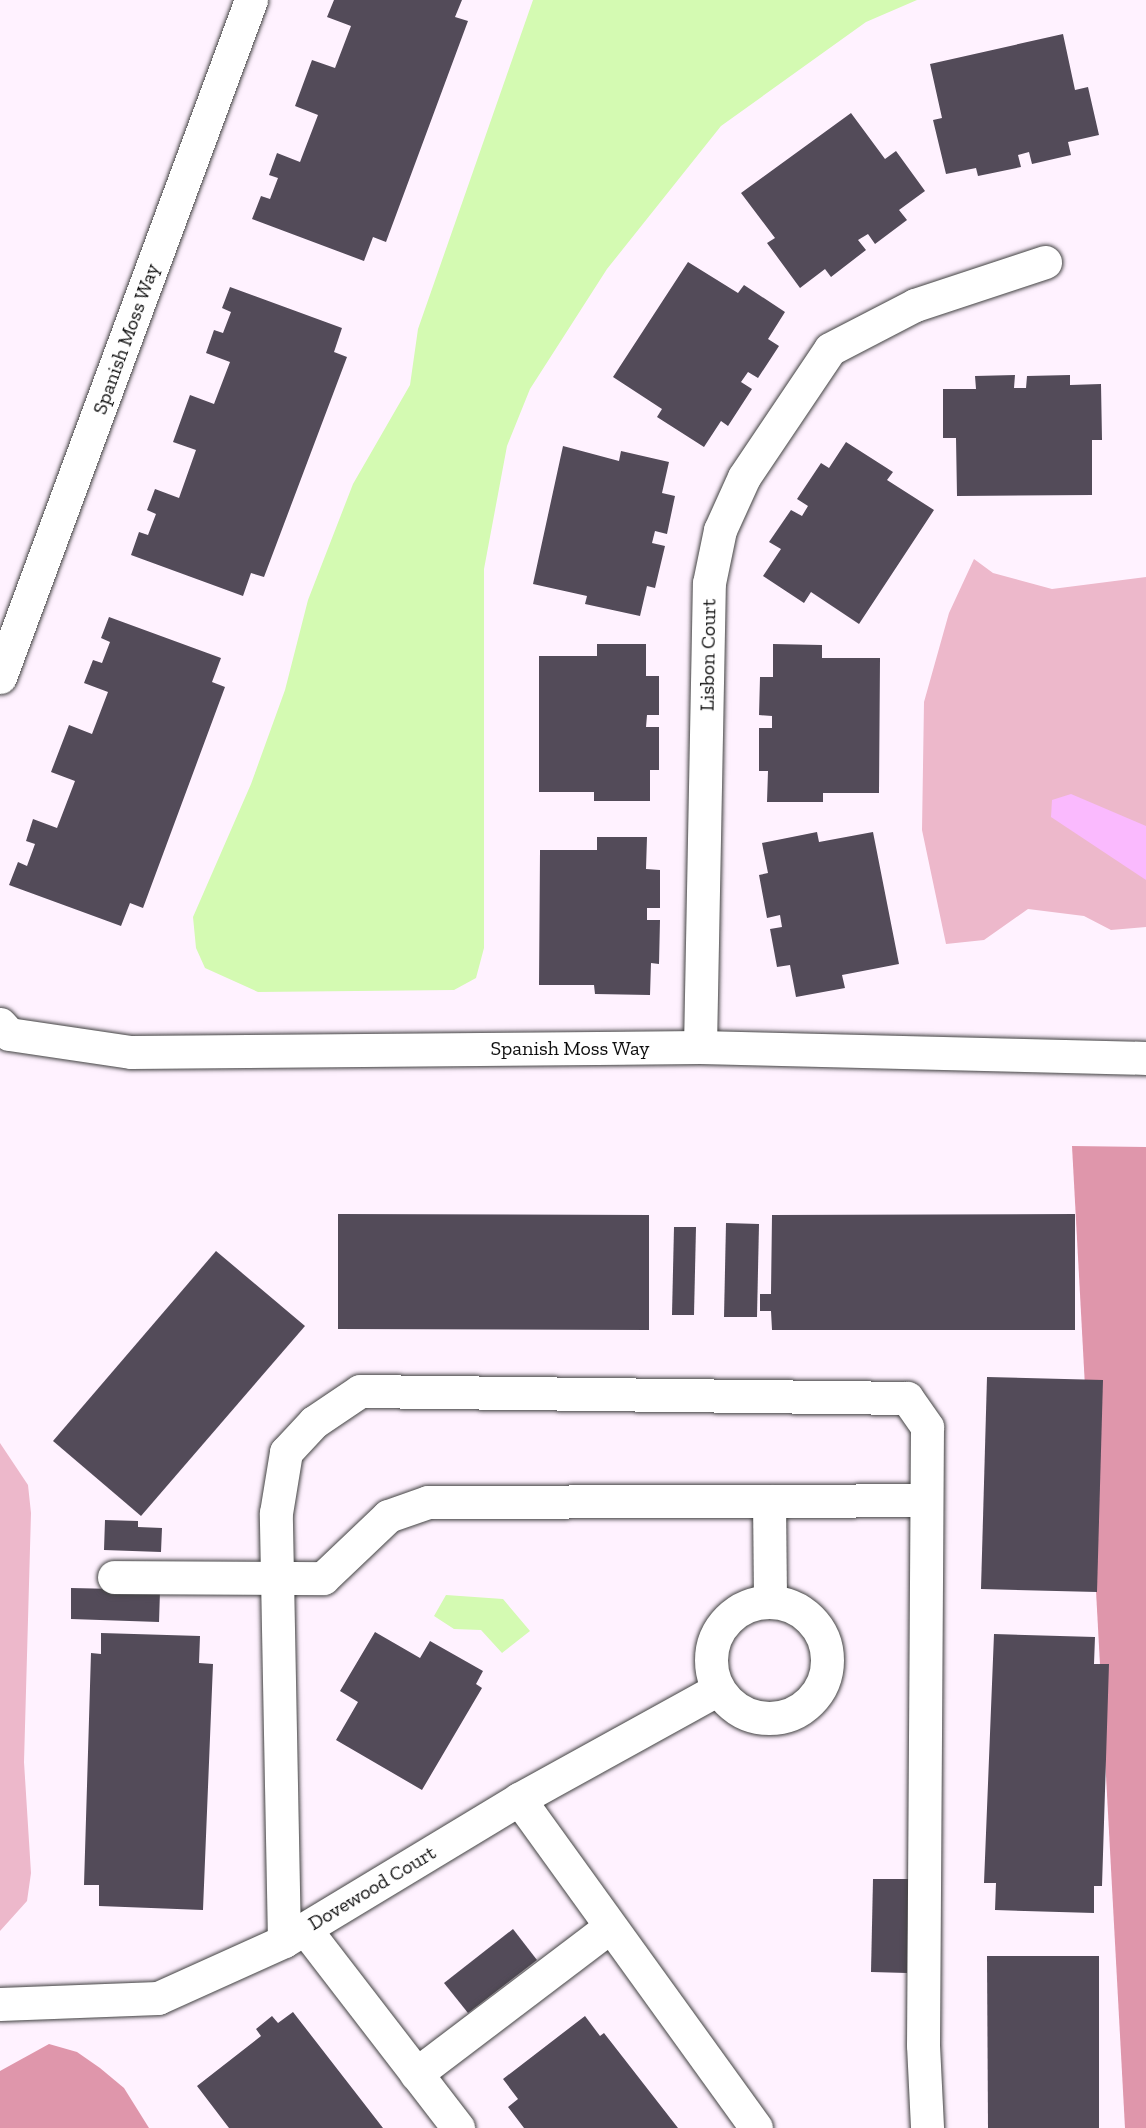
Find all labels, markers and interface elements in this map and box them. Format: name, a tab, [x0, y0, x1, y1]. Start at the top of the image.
street label: Spanish Moss Way	[87, 260, 165, 418]
street label: Lisbon Court	[695, 599, 721, 711]
street label: Spanish Moss Way	[490, 1036, 650, 1060]
street label: Dovewood Court	[304, 1841, 440, 1935]

